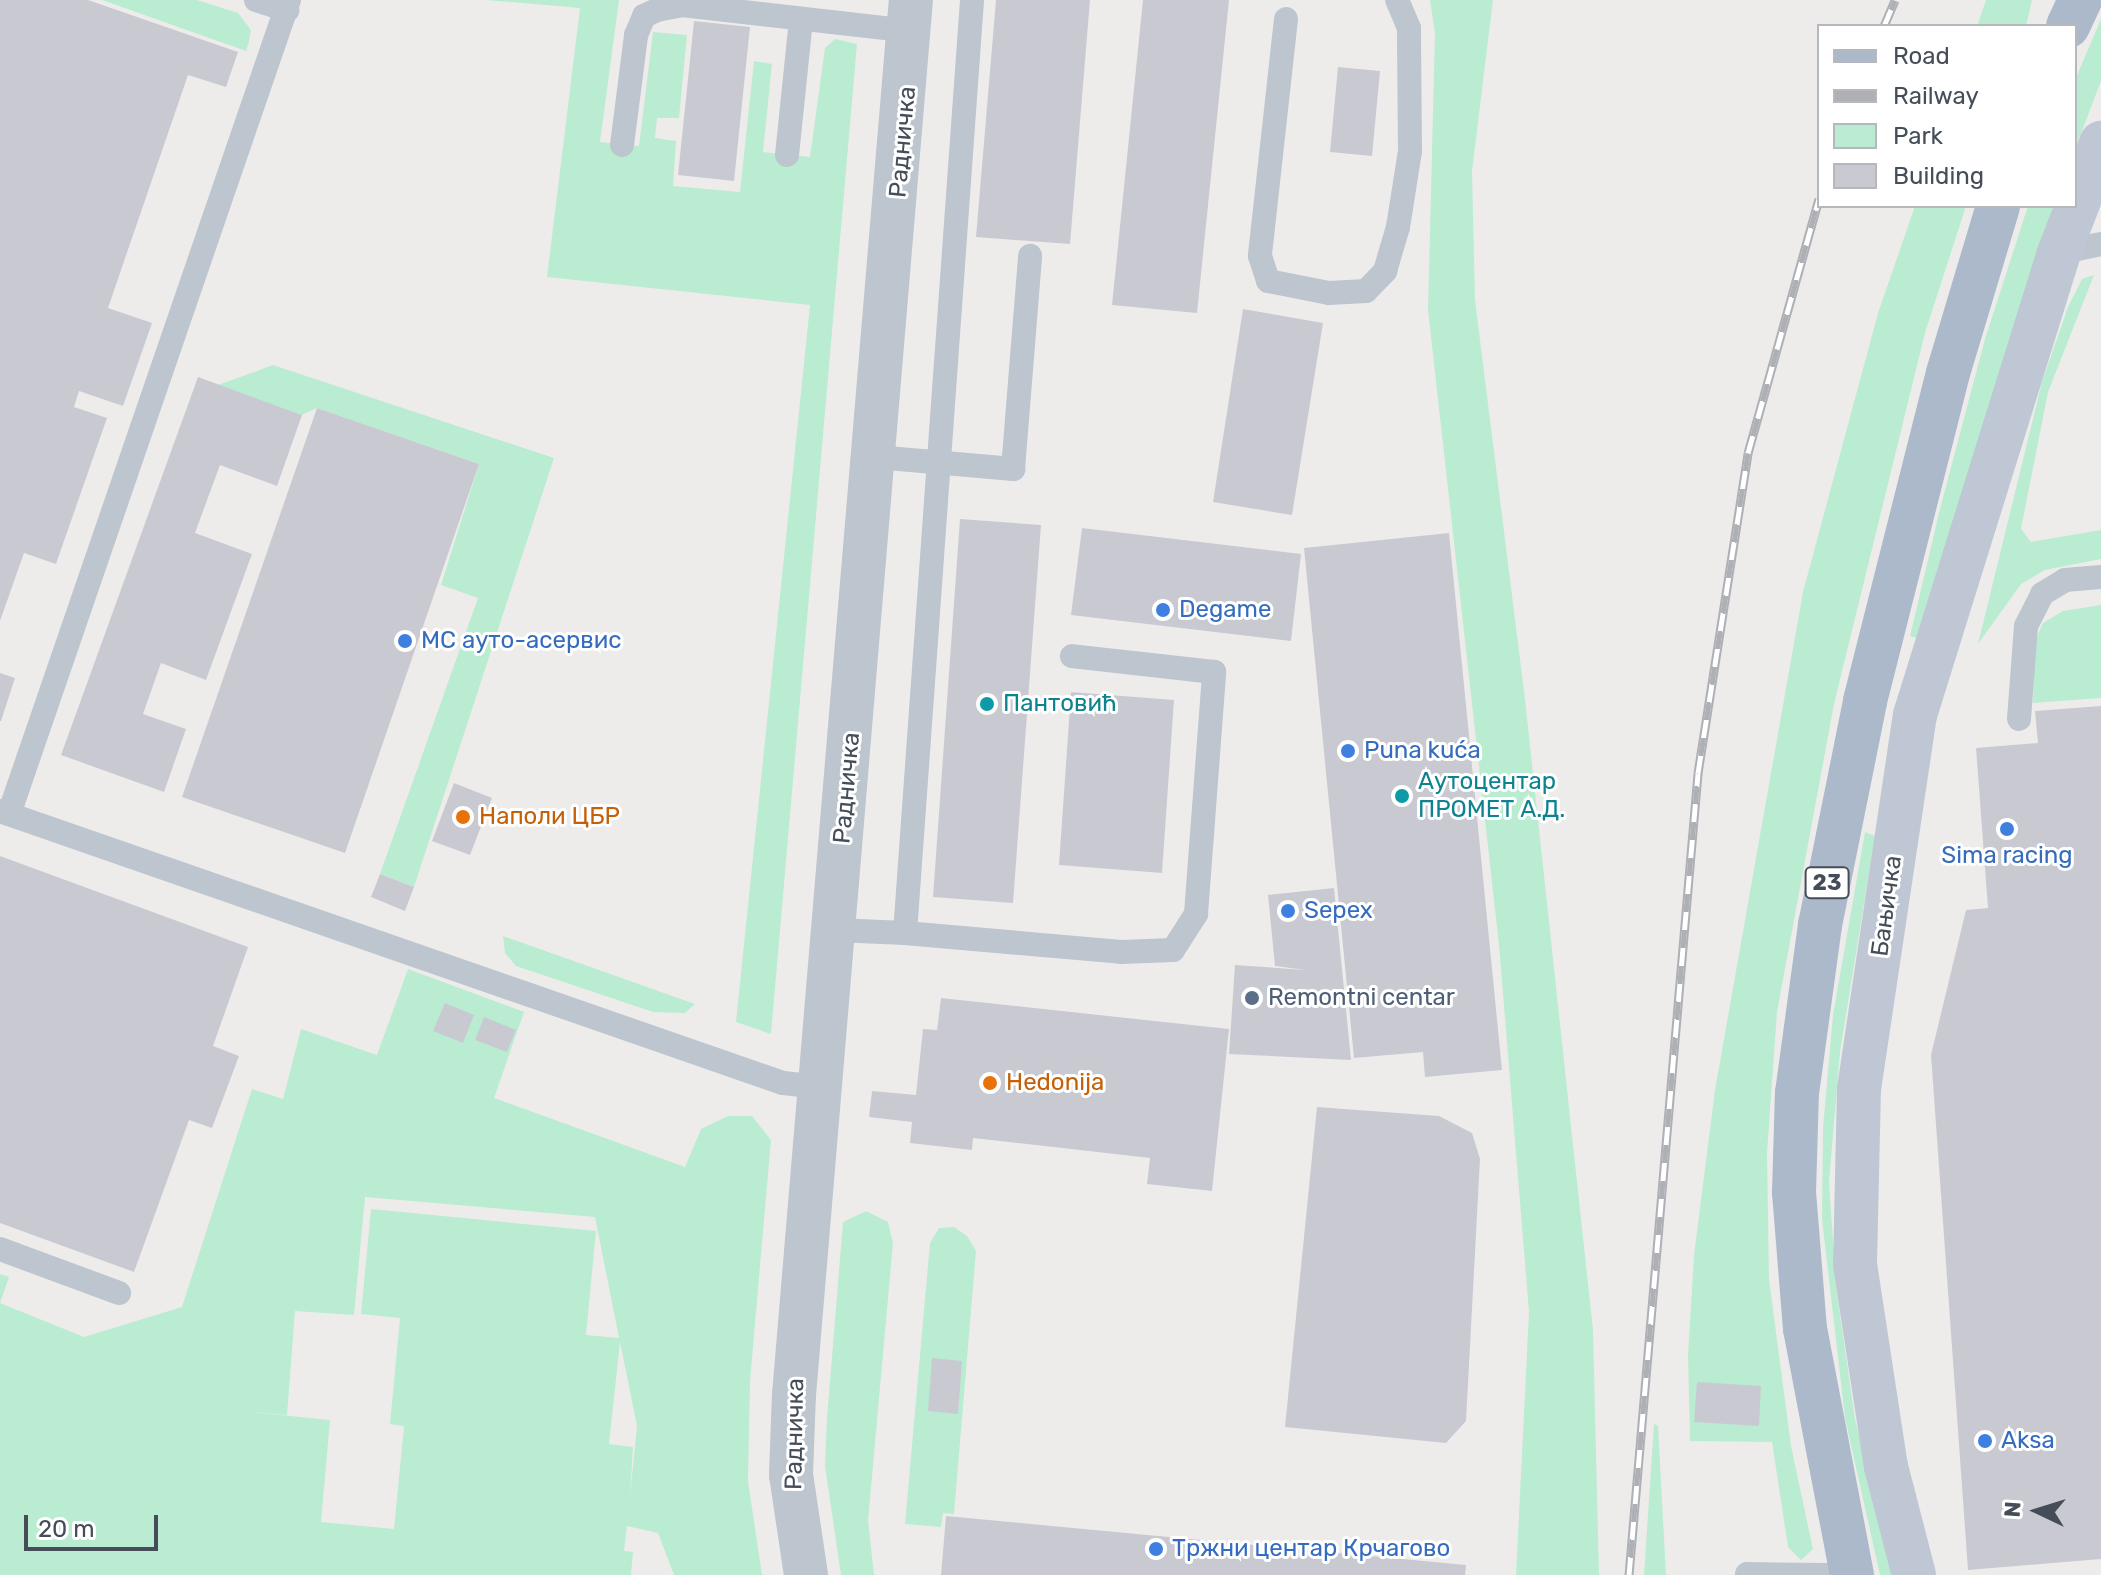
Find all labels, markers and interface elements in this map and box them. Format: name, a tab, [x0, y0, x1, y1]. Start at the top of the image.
legend	[1817, 24, 2077, 208]
text: Road	[1893, 42, 1950, 70]
text: Railway	[1893, 82, 1979, 110]
street label: Радничка	[884, 85, 922, 199]
text: Park	[1893, 122, 1943, 150]
text: Building	[1893, 162, 1984, 190]
place label: Degame	[1179, 596, 1271, 624]
marker: Degame	[1154, 601, 1172, 619]
place label: МС ауто-асервис	[421, 627, 622, 655]
marker: МС ауто-асервис	[396, 632, 414, 650]
place label: Пантовић	[1003, 690, 1117, 718]
marker: Пантовић	[978, 695, 996, 713]
street label: Радничка	[828, 731, 866, 845]
place label: Puna kuća	[1364, 737, 1481, 765]
marker: Puna kuća	[1339, 742, 1357, 760]
place label: Аутоцентар ПРОМЕТ А.Д.	[1418, 768, 1565, 824]
marker: Аутоцентар ПРОМЕТ А.Д.	[1393, 787, 1411, 805]
place label: Наполи ЦБР	[479, 803, 620, 831]
marker: Наполи ЦБР	[454, 808, 472, 826]
marker: Sima racing	[1998, 820, 2016, 838]
place label: Sima racing	[1941, 842, 2073, 870]
street label: Бањичка	[1866, 854, 1908, 958]
road number: 23	[1803, 865, 1851, 901]
place label: Sepex	[1304, 897, 1373, 925]
marker: Sepex	[1279, 902, 1297, 920]
place label: Remontni centar	[1268, 984, 1455, 1012]
marker: Remontni centar	[1243, 989, 1261, 1007]
place label: Hedonija	[1006, 1069, 1104, 1097]
marker: Hedonija	[981, 1074, 999, 1092]
street label: Радничка	[780, 1378, 810, 1490]
place label: Aksa	[2001, 1427, 2055, 1455]
marker: Aksa	[1976, 1432, 1994, 1450]
north arrow	[1997, 1471, 2077, 1551]
scale bar	[28, 1499, 162, 1549]
text: N	[1999, 1500, 2027, 1518]
text: 20 m	[38, 1515, 95, 1543]
place label: Тржни центар Крчагово	[1172, 1535, 1450, 1563]
marker: Тржни центар Крчагово	[1147, 1540, 1165, 1558]

